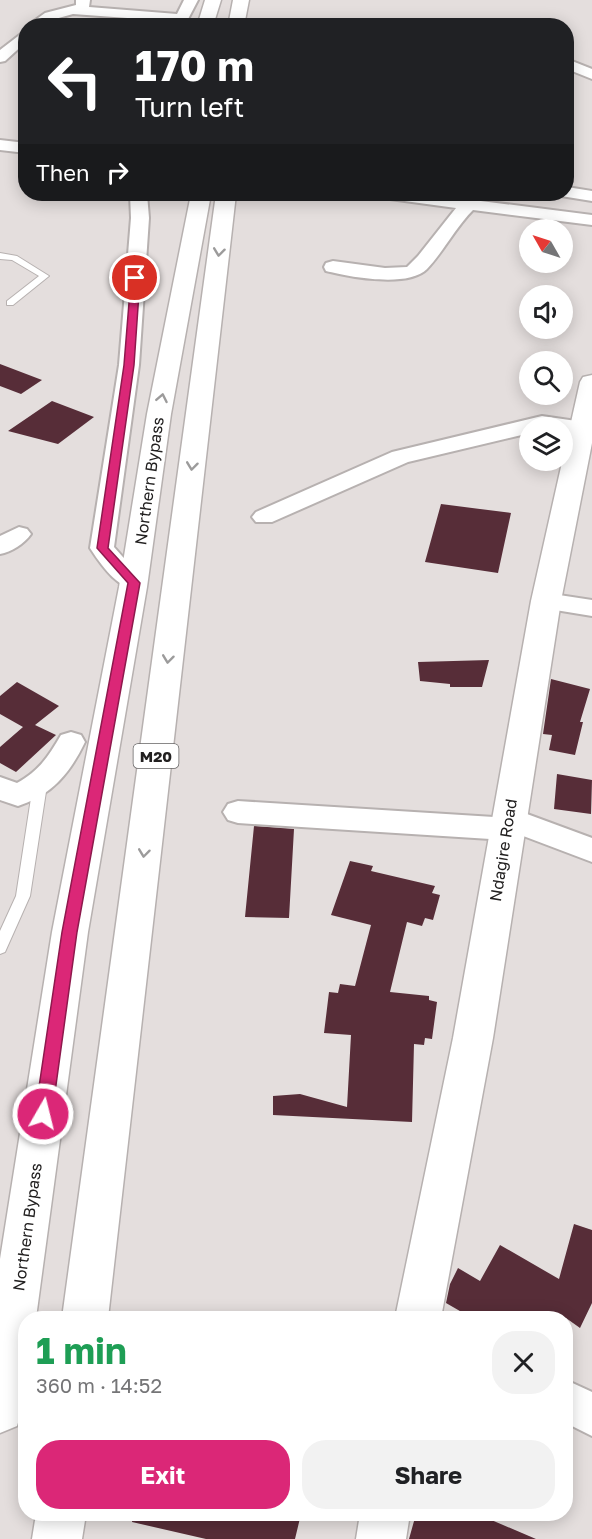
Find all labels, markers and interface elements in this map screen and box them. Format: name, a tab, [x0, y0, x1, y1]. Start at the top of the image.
text: 170 m	[135, 40, 254, 90]
icon: left	[36, 42, 114, 120]
text: Turn left	[135, 91, 244, 123]
icon: right	[101, 156, 134, 189]
text: Then	[36, 159, 89, 186]
north arrow	[519, 219, 573, 273]
map controls	[519, 219, 573, 471]
one-way arrow	[213, 247, 226, 256]
pin	[109, 252, 160, 303]
icon: arrive	[118, 261, 151, 294]
button: sound	[519, 285, 573, 339]
button: search	[519, 351, 573, 405]
one-way arrow	[155, 393, 168, 403]
street label: Northern Bypass	[130, 416, 168, 546]
button: layers	[519, 417, 573, 471]
one-way arrow	[186, 461, 199, 470]
one-way arrow	[162, 655, 175, 664]
road number: M20	[134, 744, 178, 768]
street label: Ndagire Road	[485, 797, 521, 903]
one-way arrow	[138, 848, 150, 857]
position arrow	[11, 1082, 75, 1146]
street label: Northern Bypass	[8, 1162, 46, 1292]
text: 1 min	[36, 1329, 127, 1372]
button: close	[492, 1331, 555, 1394]
text: 360 m · 14:52	[36, 1373, 162, 1397]
button: Exit	[36, 1440, 290, 1509]
button: Share	[302, 1440, 555, 1509]

